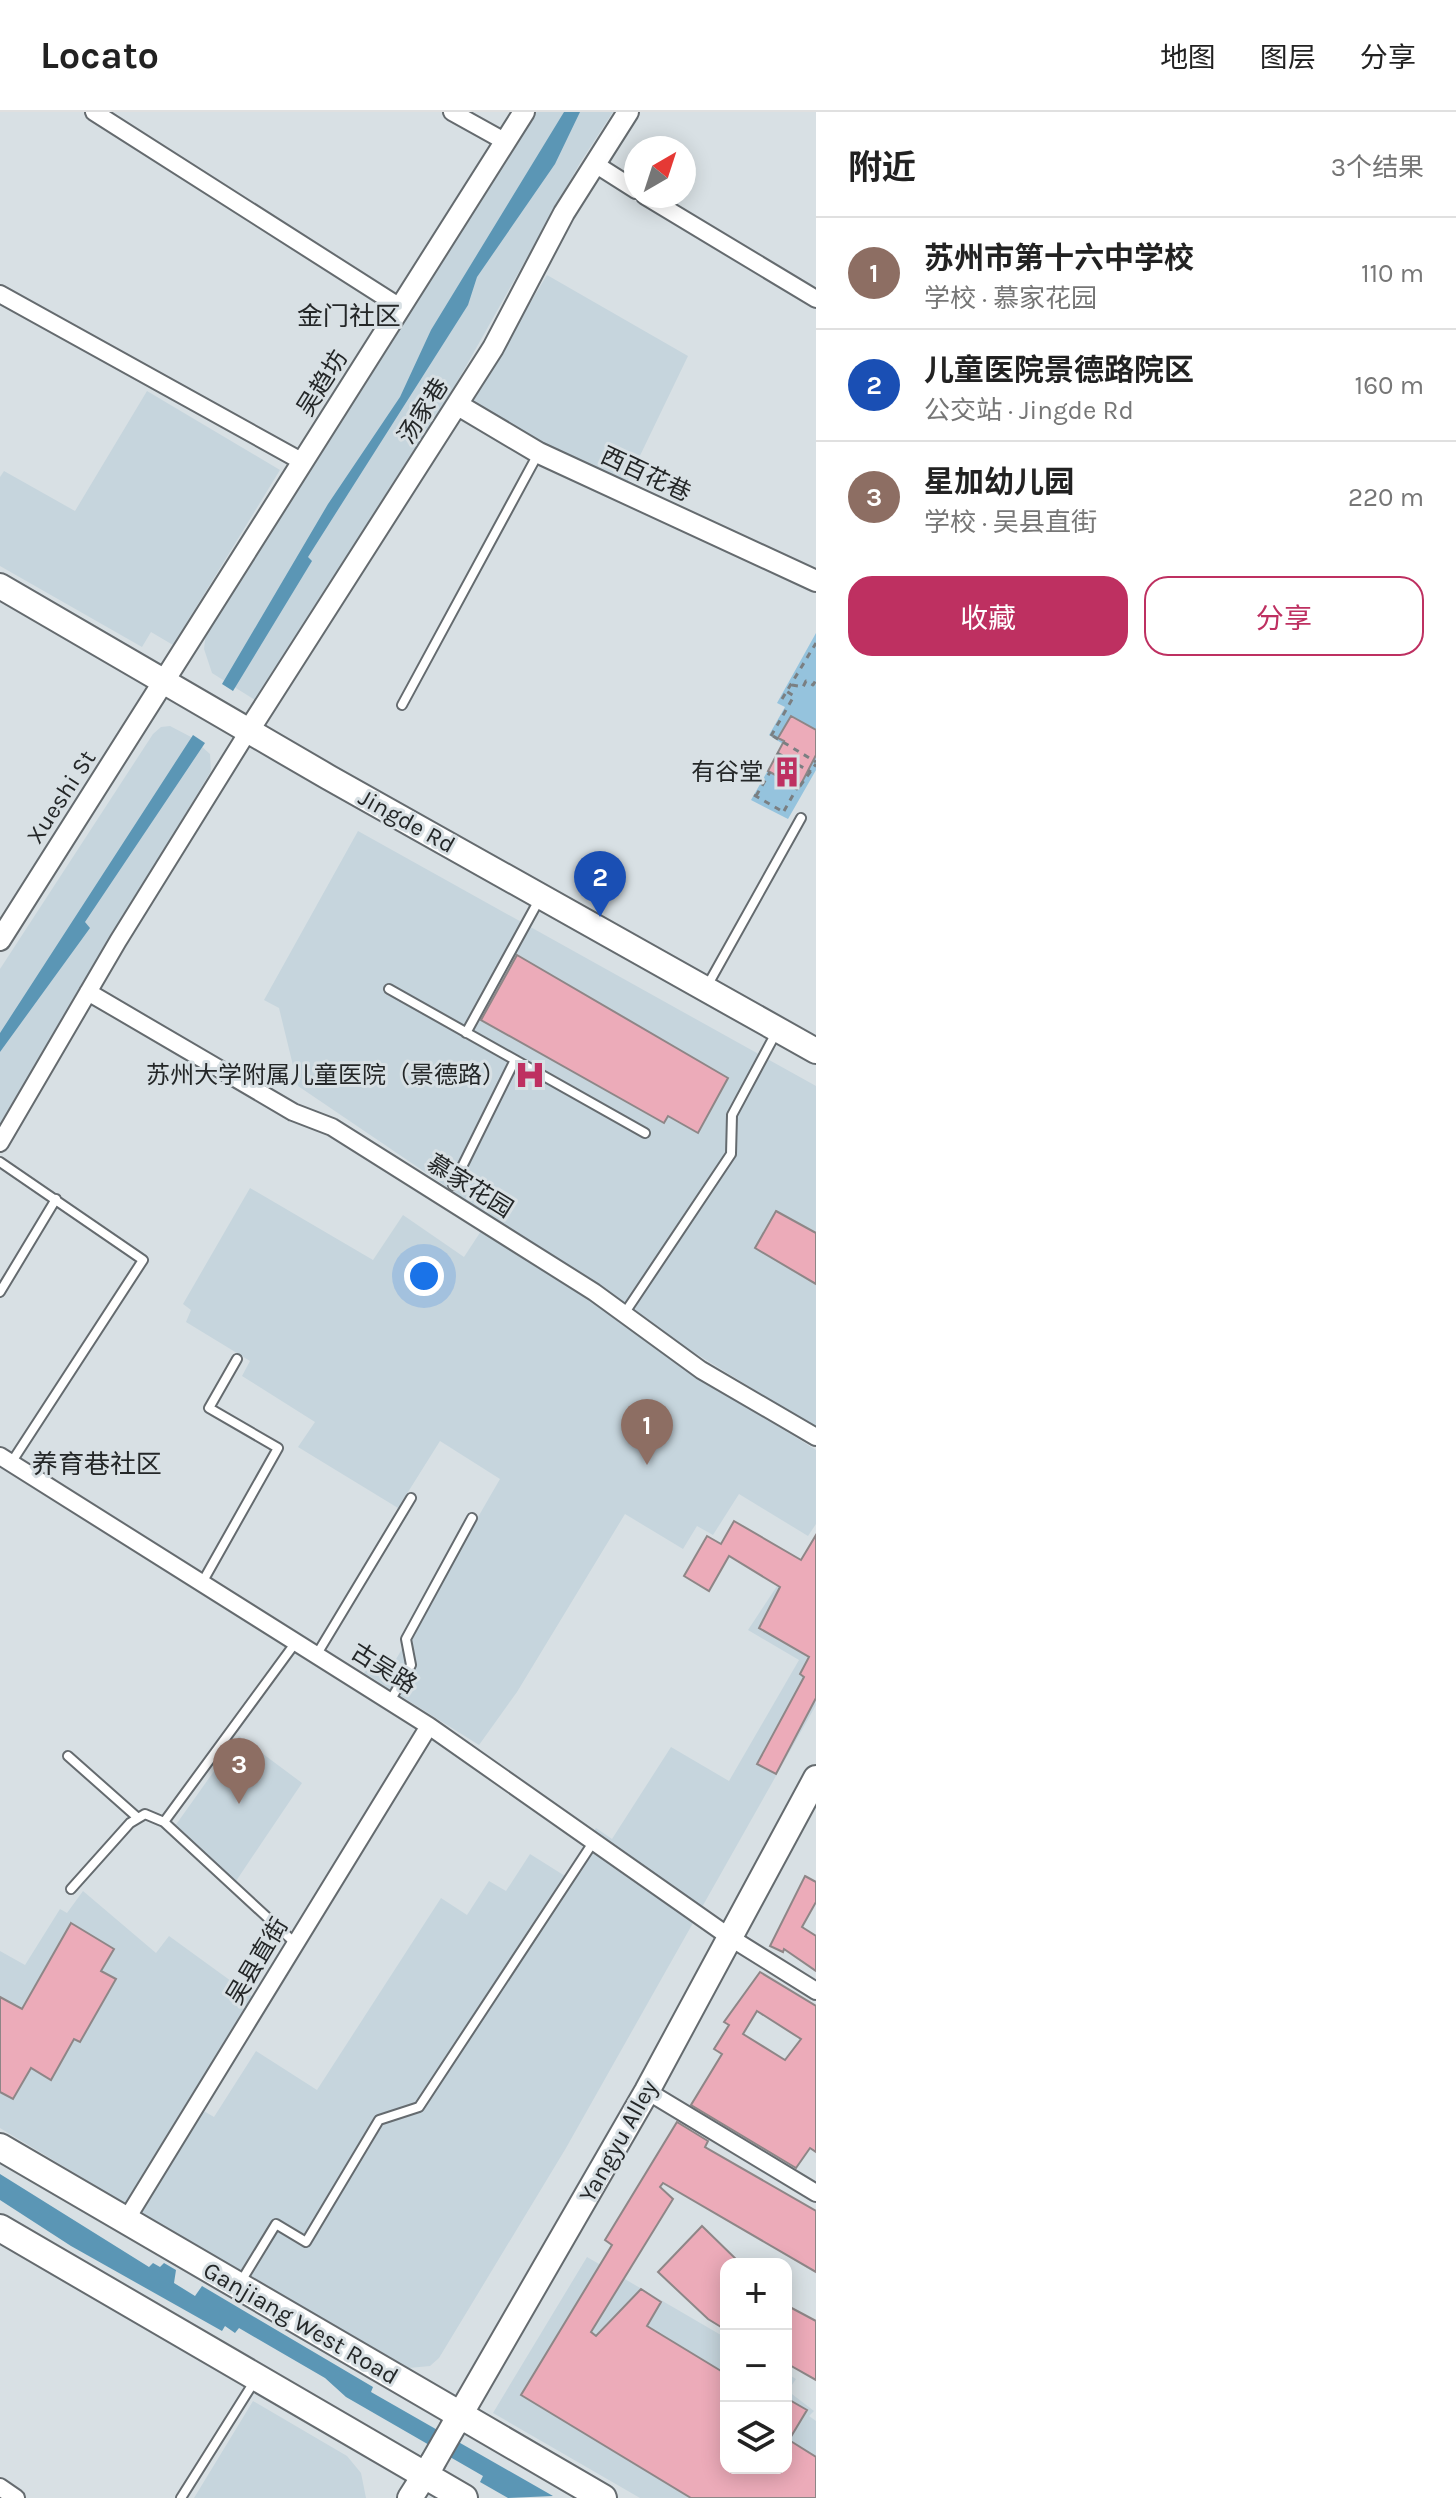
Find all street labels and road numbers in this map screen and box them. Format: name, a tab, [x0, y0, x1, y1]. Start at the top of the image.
street label: 吴趋坊	[291, 345, 353, 421]
street label: 汤家巷	[392, 373, 454, 449]
street label: 西百花巷	[597, 441, 695, 507]
street label: Xueshi St	[20, 745, 102, 849]
street label: Jingde Rd	[354, 783, 460, 859]
street label: 慕家花园	[422, 1149, 518, 1223]
street label: 古吴路	[346, 1637, 422, 1699]
street label: 吴县直街	[220, 1913, 294, 2009]
street label: Yangyu Alley	[573, 2075, 663, 2207]
street label: Ganjiang West Road	[199, 2256, 403, 2390]

